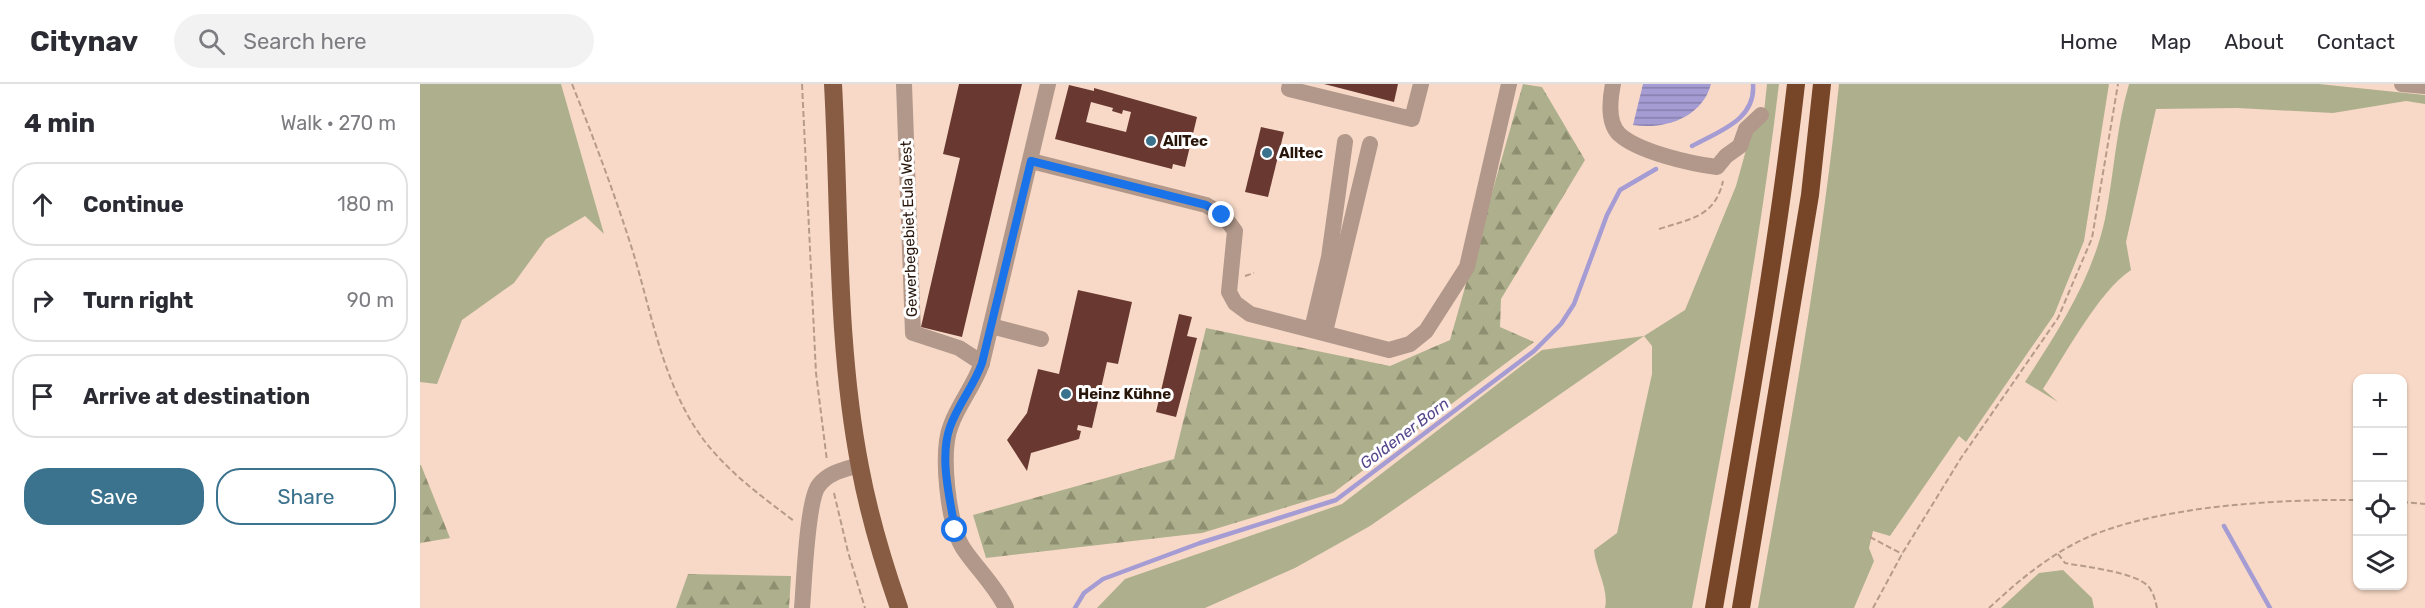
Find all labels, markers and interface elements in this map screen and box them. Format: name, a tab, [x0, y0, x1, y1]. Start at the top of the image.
search box	[174, 14, 594, 68]
text: Citynav	[30, 25, 138, 58]
icon: search	[195, 25, 228, 58]
text: Search here	[243, 28, 367, 55]
text: Home	[2060, 29, 2117, 54]
text: Map	[2150, 29, 2191, 54]
text: About	[2224, 29, 2284, 54]
text: Contact	[2317, 29, 2395, 54]
text: 4 min	[24, 108, 95, 139]
text: Walk · 270 m	[281, 111, 396, 135]
place label: AllTec	[1163, 132, 1208, 150]
marker: AllTec	[1144, 134, 1158, 148]
street label: Gewerbegebiet Eula West	[897, 140, 921, 317]
place label: Alltec	[1279, 144, 1323, 162]
marker: Alltec	[1260, 146, 1274, 160]
icon: ahead	[26, 188, 59, 221]
text: Continue	[83, 191, 184, 218]
text: 180 m	[337, 192, 394, 216]
route end	[1208, 201, 1234, 227]
icon: right	[26, 284, 59, 317]
text: Turn right	[83, 287, 193, 314]
text: 90 m	[347, 288, 394, 312]
map controls	[2353, 374, 2407, 590]
button: +	[2353, 374, 2407, 428]
icon: arrive	[26, 380, 59, 413]
text: Arrive at destination	[83, 383, 310, 410]
place label: Heinz Kühne	[1078, 385, 1171, 403]
marker: Heinz Kühne	[1059, 387, 1073, 401]
water label: Goldener Born	[1356, 394, 1453, 473]
button: −	[2353, 428, 2407, 482]
button: Save	[24, 468, 204, 525]
button: Share	[216, 468, 396, 525]
button: locate	[2353, 482, 2407, 536]
route start	[941, 516, 967, 542]
button: layers	[2353, 536, 2407, 590]

